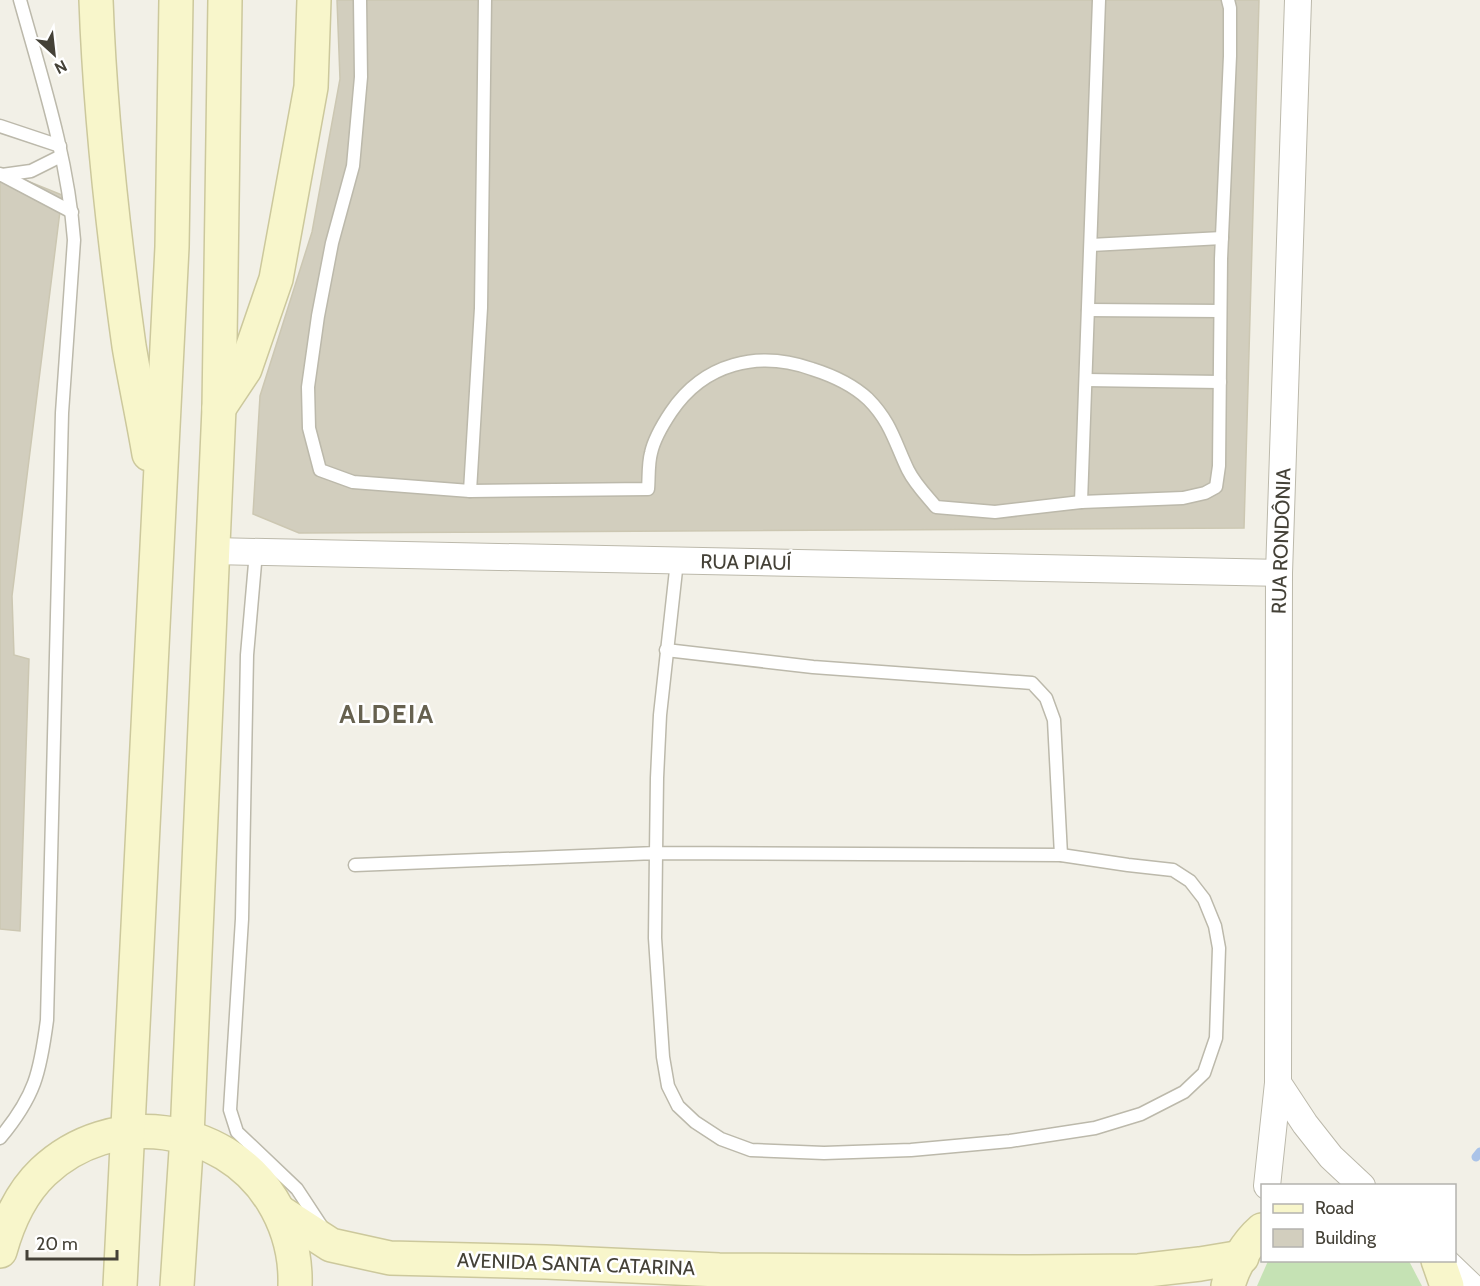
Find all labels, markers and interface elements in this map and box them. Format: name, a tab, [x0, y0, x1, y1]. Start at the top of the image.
north arrow	[24, 24, 84, 84]
text: N	[51, 56, 70, 78]
street label: RUA RONDÔNIA	[1266, 467, 1296, 614]
street label: RUA PIAUÍ	[700, 549, 792, 575]
district label: ALDEIA	[339, 698, 435, 730]
legend	[1261, 1184, 1456, 1262]
text: Road	[1315, 1197, 1354, 1219]
scale bar	[27, 1223, 117, 1261]
text: Building	[1315, 1227, 1377, 1249]
text: 20 m	[36, 1233, 78, 1255]
street label: AVENIDA SANTA CATARINA	[456, 1248, 696, 1280]

